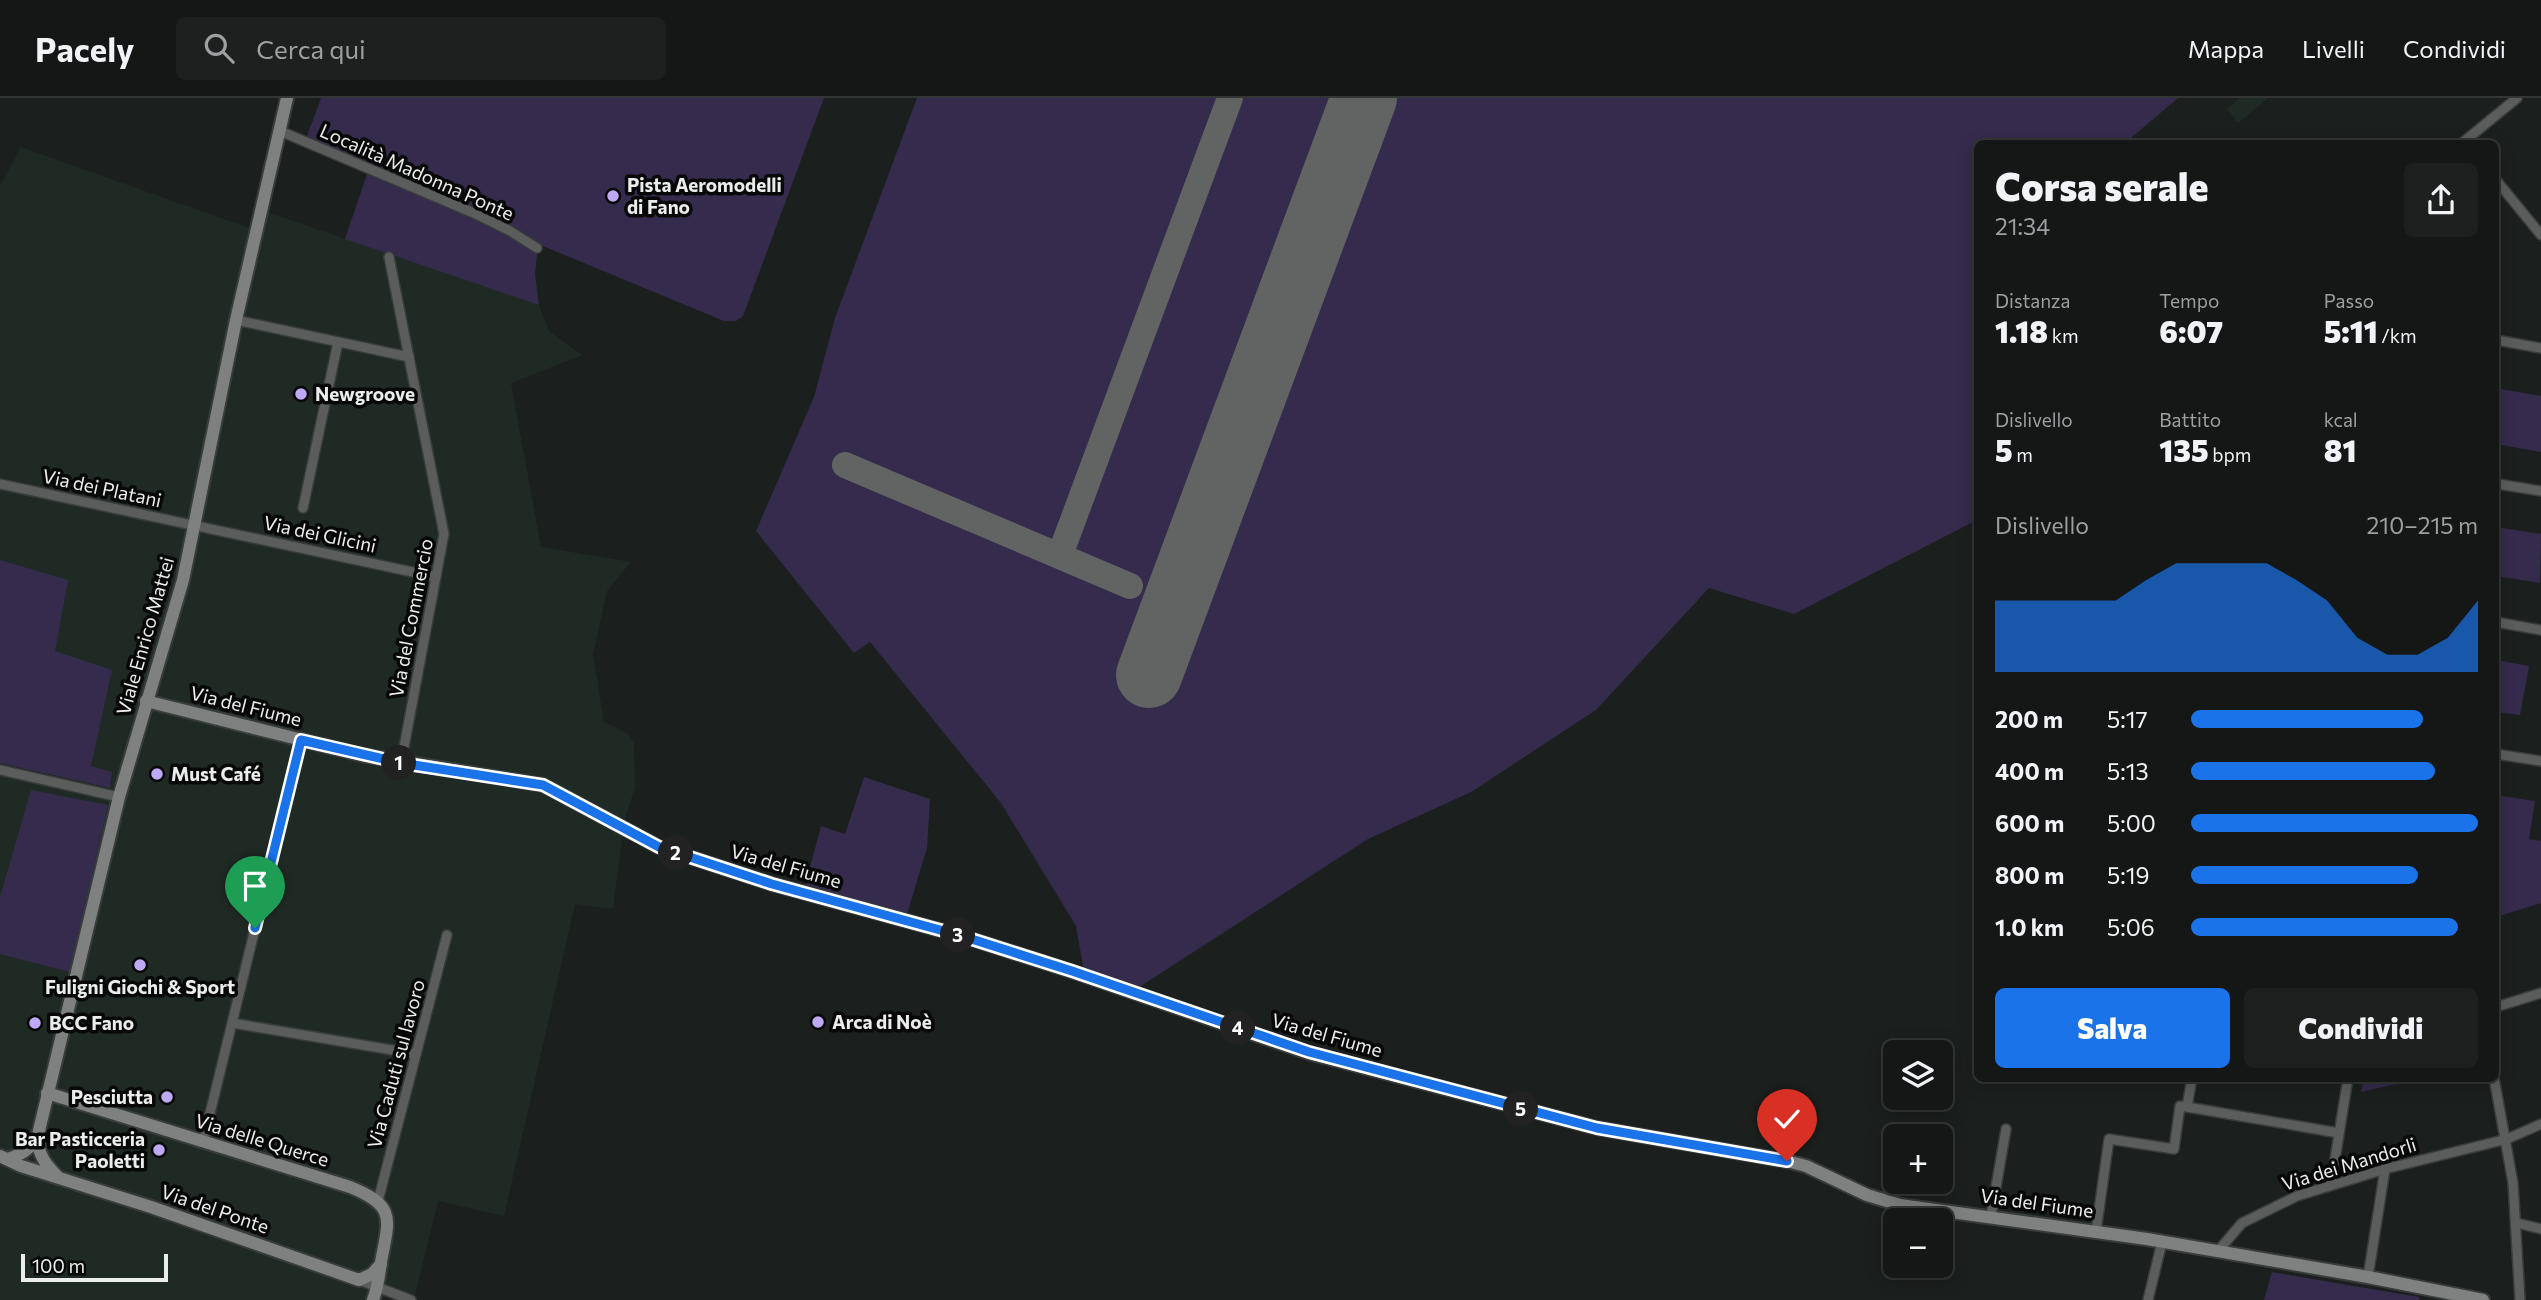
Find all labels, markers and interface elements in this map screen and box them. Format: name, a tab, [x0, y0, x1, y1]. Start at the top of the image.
search box	[176, 17, 666, 80]
text: Pacely	[35, 28, 134, 69]
icon: search	[200, 29, 238, 67]
text: Cerca qui	[256, 33, 366, 64]
text: Mappa	[2188, 34, 2264, 63]
text: Livelli	[2302, 34, 2365, 63]
text: Condividi	[2403, 34, 2506, 63]
street label: Località Madonna Ponte	[317, 118, 518, 225]
text: Corsa serale	[1995, 162, 2209, 209]
button: share	[2404, 163, 2478, 237]
place label: Pista Aeromodelli di Fano	[627, 173, 782, 218]
marker: Pista Aeromodelli di Fano	[605, 188, 621, 204]
text: 21:34	[1995, 212, 2050, 240]
text: Distanza	[1995, 289, 2070, 312]
text: Tempo	[2159, 289, 2219, 312]
text: Passo	[2324, 289, 2374, 312]
text: 1.18	[1995, 312, 2048, 349]
text: 6:07	[2159, 312, 2223, 349]
text: 5:11	[2324, 312, 2378, 349]
text: km	[2048, 324, 2079, 347]
text: /km	[2378, 324, 2417, 347]
place label: Newgroove	[315, 382, 415, 405]
marker: Newgroove	[293, 386, 309, 402]
text: Dislivello	[1995, 408, 2073, 431]
text: Battito	[2159, 408, 2221, 431]
text: kcal	[2324, 408, 2358, 431]
text: 5	[1995, 431, 2013, 468]
text: 135	[2159, 431, 2209, 468]
text: 81	[2324, 431, 2356, 468]
text: m	[2013, 443, 2033, 466]
text: bpm	[2209, 443, 2251, 466]
street label: Via dei Platani	[40, 464, 164, 511]
street label: Via dei Glicini	[262, 510, 379, 557]
text: Dislivello	[1995, 511, 2089, 539]
text: 210–215 m	[2367, 511, 2478, 539]
street label: Via del Commercio	[384, 536, 437, 699]
street label: Viale Enrico Mattei	[111, 554, 178, 718]
street label: Via del Fiume	[188, 681, 304, 730]
text: 200 m	[1995, 705, 2063, 733]
text: 5:17	[2107, 705, 2148, 733]
pin: 1	[382, 746, 416, 780]
text: 1	[394, 751, 403, 774]
text: 400 m	[1995, 757, 2064, 785]
text: 5:13	[2107, 757, 2149, 785]
place label: Must Café	[171, 762, 261, 785]
marker: Must Café	[149, 766, 165, 782]
text: 600 m	[1995, 809, 2064, 837]
text: 5:00	[2107, 809, 2156, 837]
pin: 2	[658, 836, 694, 870]
street label: Via del Fiume	[728, 839, 844, 892]
text: 2	[670, 841, 681, 864]
pin	[225, 856, 285, 928]
text: 800 m	[1995, 861, 2064, 889]
text: 5:19	[2107, 861, 2149, 889]
icon: arrive	[236, 867, 274, 905]
text: 1.0 km	[1995, 913, 2064, 941]
text: 5:06	[2107, 913, 2155, 941]
pin: 3	[940, 918, 976, 952]
text: 3	[952, 923, 963, 946]
marker: Fuligni Giochi & Sport	[132, 957, 148, 973]
place label: Fuligni Giochi & Sport	[45, 975, 235, 998]
street label: Via Caduti sul lavoro	[362, 977, 429, 1151]
button: Salva	[1995, 988, 2230, 1068]
button: Condividi	[2244, 988, 2478, 1068]
street label: Via del Fiume	[1269, 1008, 1385, 1061]
place label: Arca di Noè	[832, 1010, 932, 1033]
pin: 4	[1220, 1010, 1256, 1046]
place label: BCC Fano	[49, 1011, 134, 1034]
marker: Arca di Noè	[810, 1014, 826, 1030]
marker: BCC Fano	[27, 1015, 43, 1031]
text: 4	[1232, 1016, 1243, 1039]
map controls	[1883, 1040, 1953, 1278]
button: layers	[1883, 1040, 1953, 1110]
place label: Pesciutta	[71, 1085, 153, 1108]
marker: Pesciutta	[159, 1089, 175, 1105]
pin	[1757, 1089, 1817, 1161]
pin: 5	[1504, 1091, 1538, 1126]
text: 5	[1515, 1097, 1526, 1120]
icon: check	[1768, 1100, 1806, 1138]
street label: Via delle Querce	[192, 1108, 332, 1171]
button: +	[1883, 1124, 1953, 1194]
place label: Bar Pasticceria Paoletti	[15, 1127, 145, 1172]
street label: Via dei Mandorli	[2279, 1132, 2419, 1195]
marker: Bar Pasticceria Paoletti	[151, 1142, 167, 1158]
street label: Via del Ponte	[158, 1179, 272, 1238]
street label: Via del Fiume	[1979, 1183, 2095, 1222]
button: −	[1883, 1208, 1953, 1278]
scale bar	[21, 1251, 168, 1283]
text: 100 m	[32, 1254, 85, 1277]

